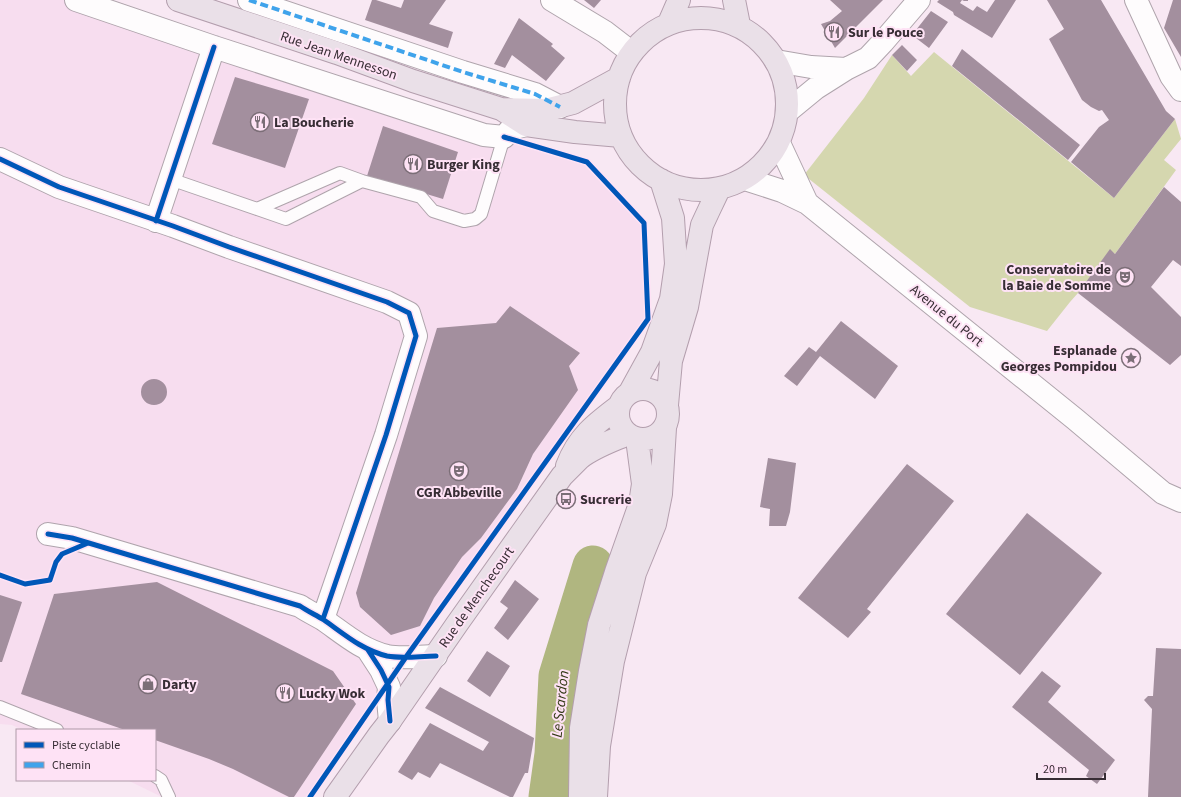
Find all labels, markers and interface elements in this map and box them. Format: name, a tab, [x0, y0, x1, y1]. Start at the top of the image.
restaurant icon: Sur le Pouce	[823, 21, 845, 43]
place label: Sur le Pouce	[848, 23, 923, 43]
street label: Rue Jean Mennesson	[277, 27, 400, 85]
restaurant icon: La Boucherie	[249, 111, 271, 133]
place label: La Boucherie	[274, 113, 354, 133]
restaurant icon: Burger King	[402, 153, 424, 175]
place label: Burger King	[427, 155, 500, 175]
place label: Conservatoire de la Baie de Somme	[1002, 260, 1111, 296]
theatre icon: Conservatoire de la Baie de Somme	[1114, 266, 1136, 288]
street label: Avenue du Port	[906, 280, 987, 352]
place label: Esplanade Georges Pompidou	[1001, 341, 1117, 377]
place icon: Esplanade Georges Pompidou	[1120, 347, 1142, 369]
theatre icon: CGR Abbeville	[448, 460, 470, 482]
place label: CGR Abbeville	[416, 483, 502, 503]
bus stop icon: Sucrerie	[555, 488, 577, 510]
place label: Sucrerie	[580, 490, 632, 510]
street label: Rue de Menchecourt	[434, 543, 519, 652]
water label: Le Scardon	[547, 669, 574, 739]
shop icon: Darty	[137, 673, 159, 695]
place label: Darty	[162, 675, 197, 695]
restaurant icon: Lucky Wok	[274, 682, 296, 704]
place label: Lucky Wok	[299, 684, 366, 704]
legend	[16, 729, 156, 781]
text: Piste cyclable	[52, 737, 120, 754]
scale bar	[1037, 755, 1105, 781]
text: Chemin	[52, 757, 91, 774]
text: 20 m	[1043, 761, 1067, 778]

